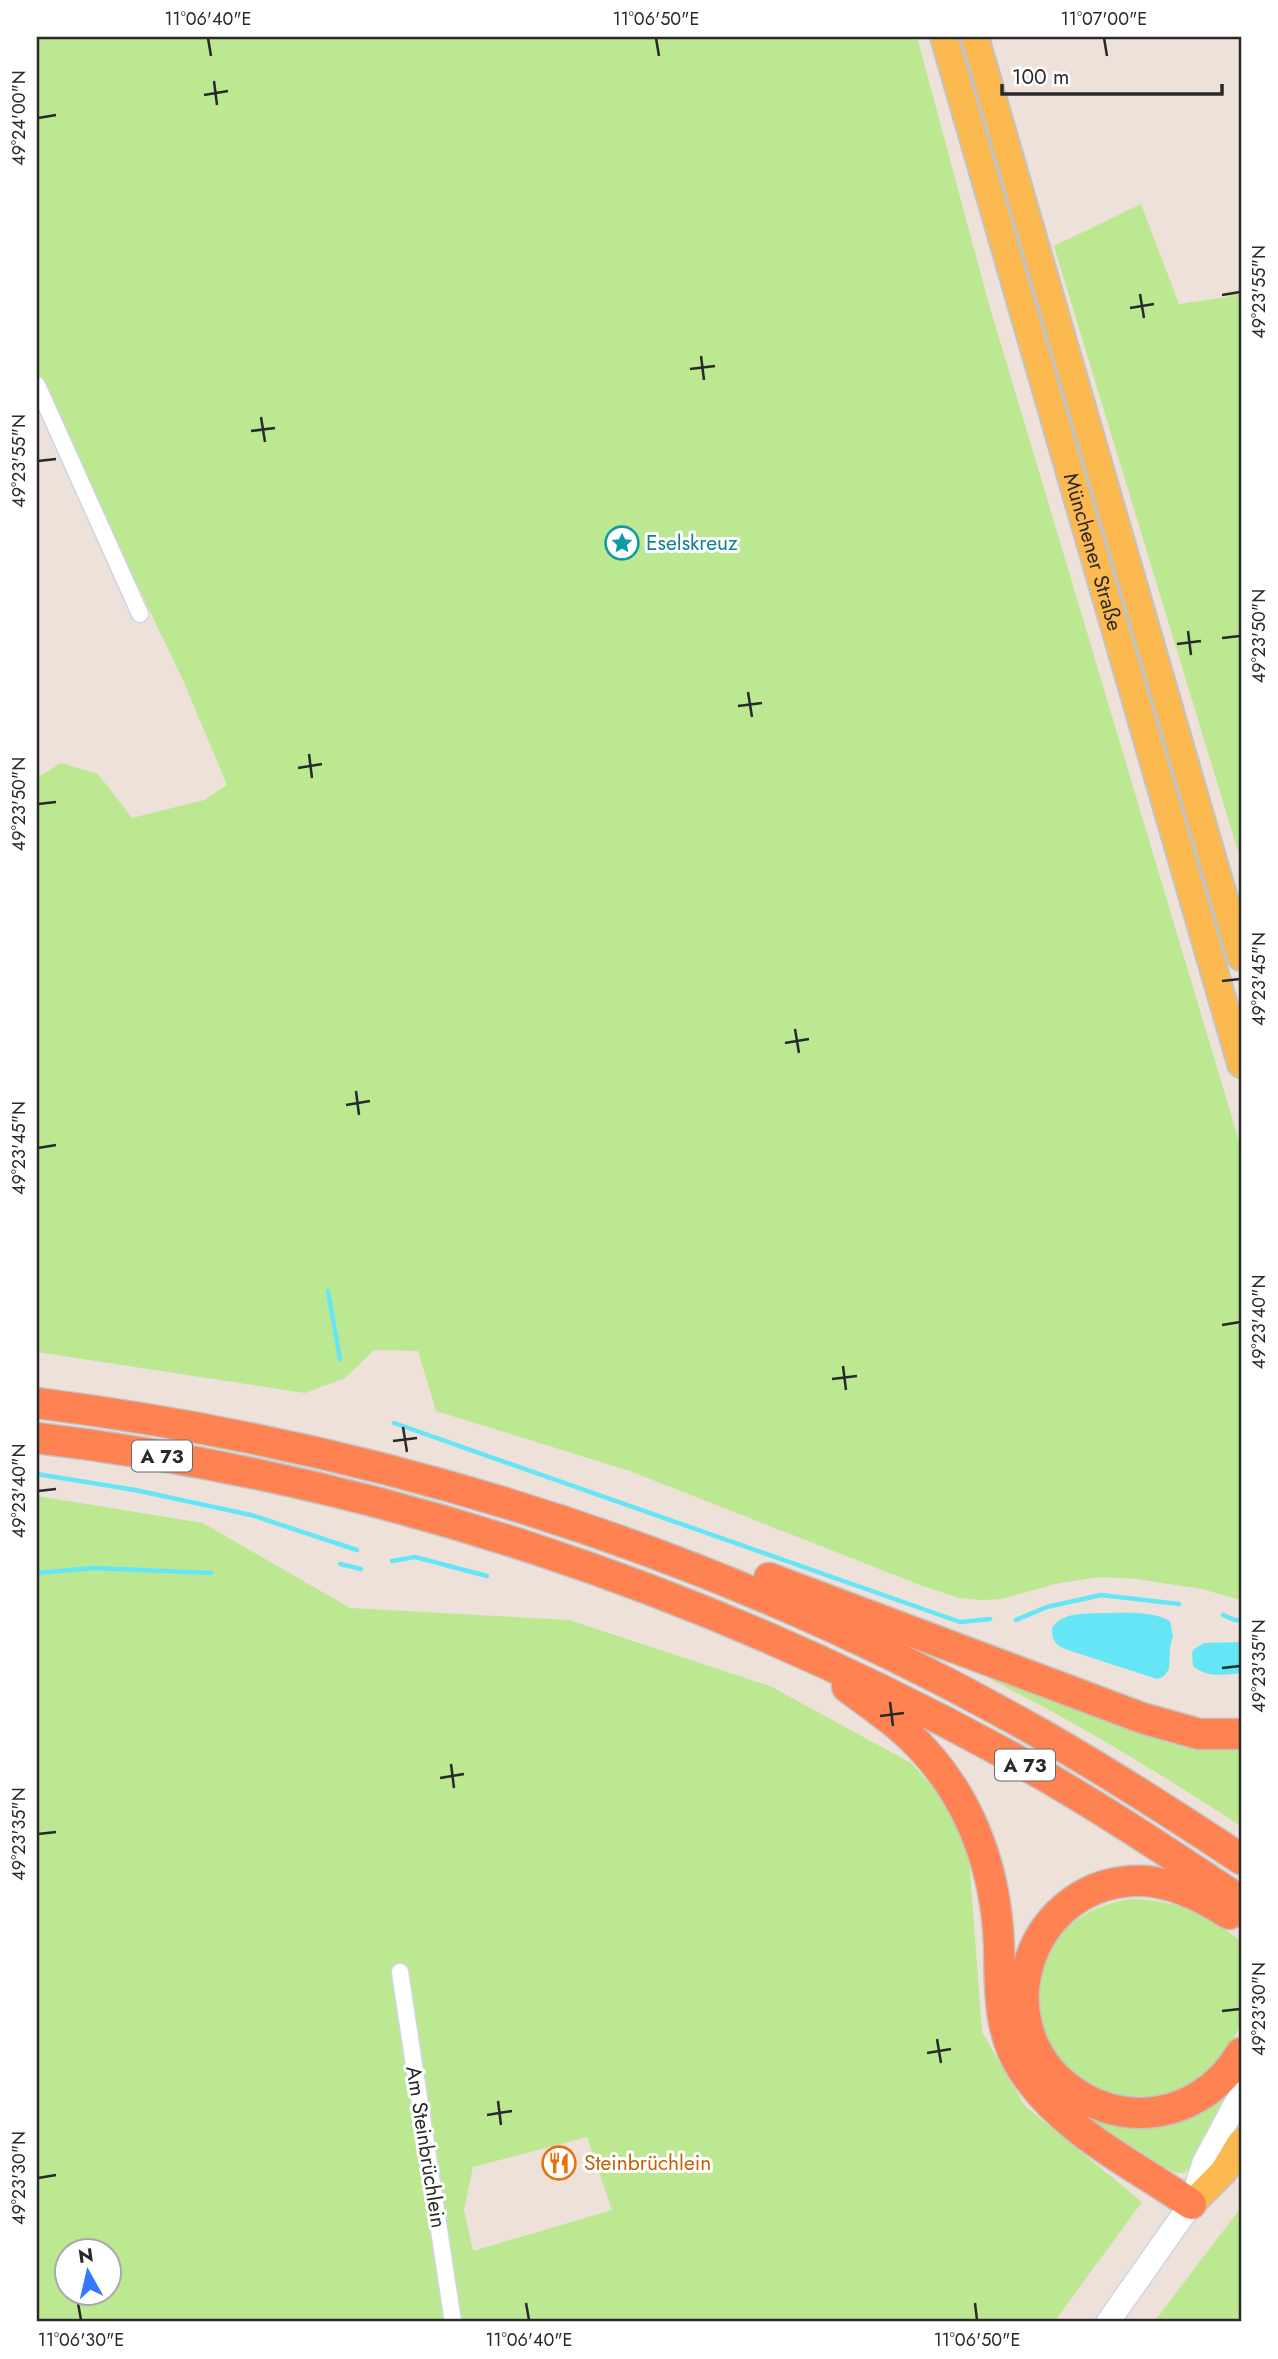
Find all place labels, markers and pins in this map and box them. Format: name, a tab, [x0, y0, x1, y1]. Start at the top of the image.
place icon: Eselskreuz	[603, 524, 641, 562]
place label: Eselskreuz	[646, 528, 738, 558]
restaurant icon: Steinbrüchlein	[540, 2144, 578, 2182]
place label: Steinbrüchlein	[584, 2148, 711, 2178]

